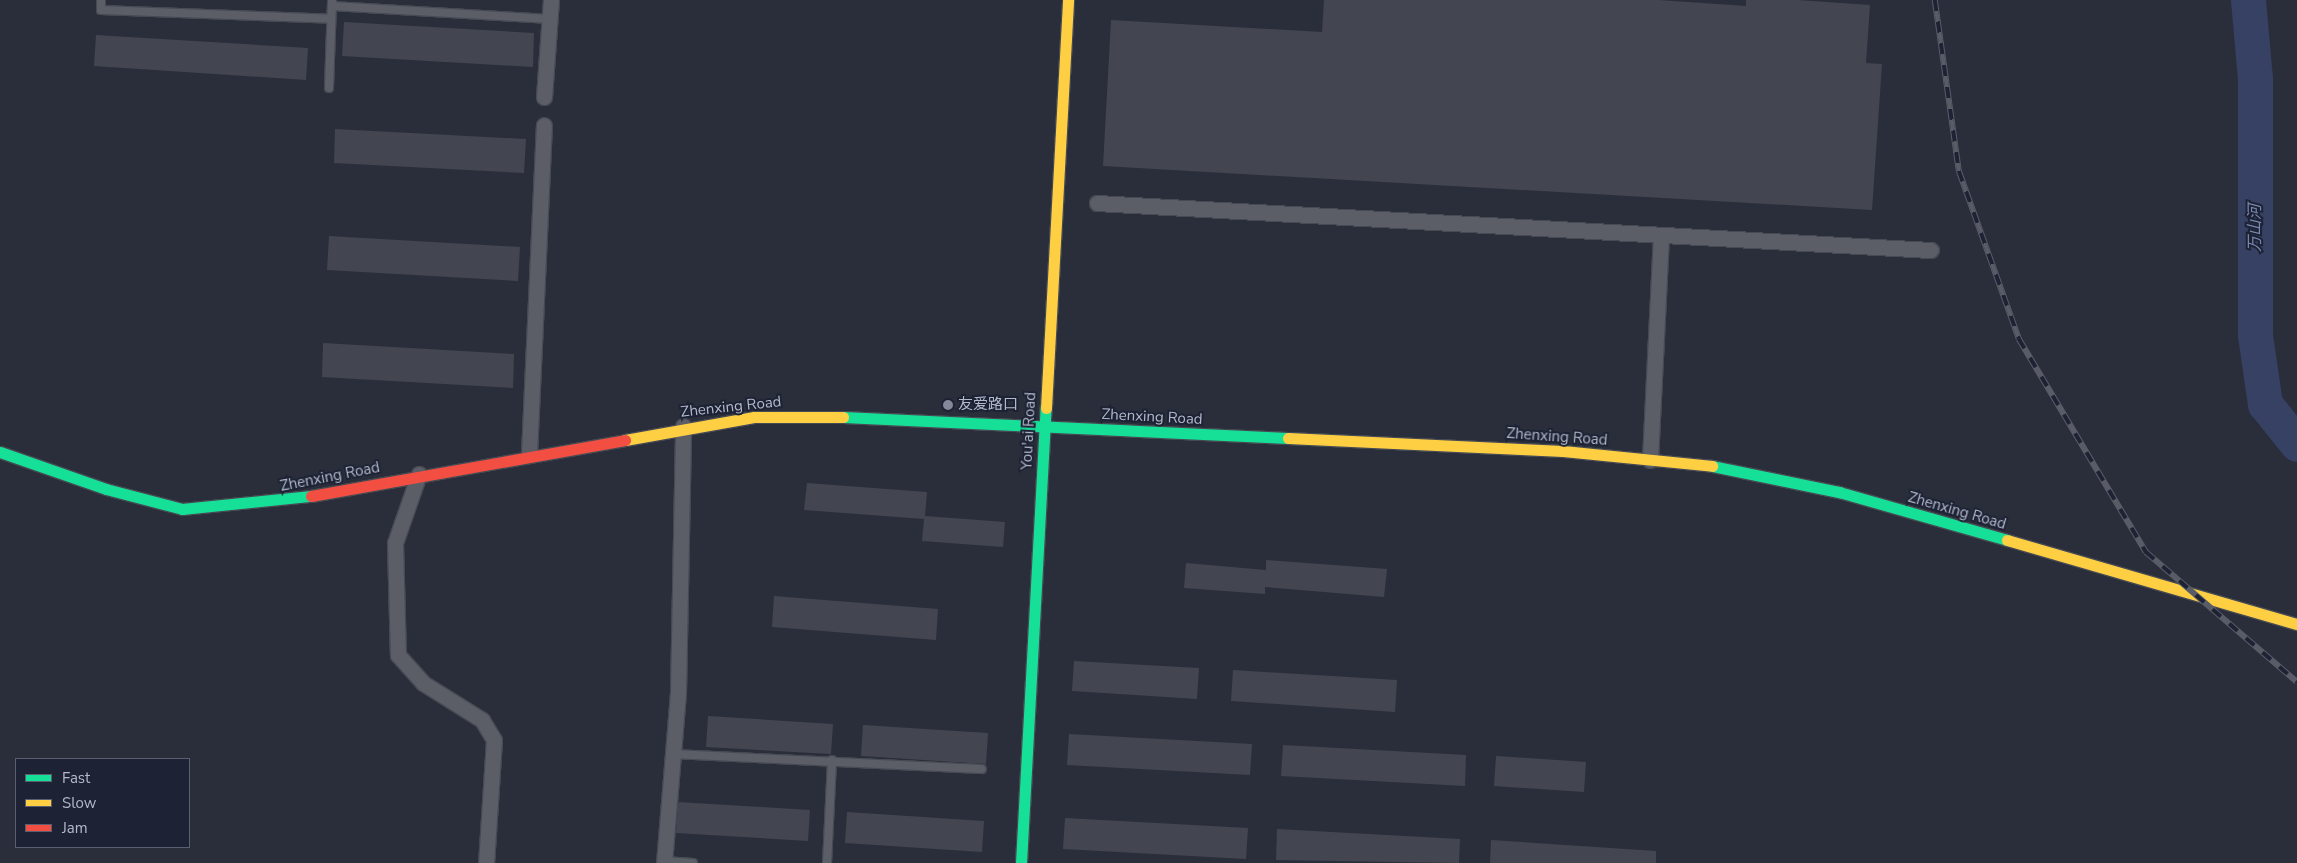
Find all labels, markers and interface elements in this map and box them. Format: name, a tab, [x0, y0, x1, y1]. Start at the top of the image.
water label: 万山河	[2245, 204, 2265, 252]
street label: You'ai Road	[1018, 392, 1040, 470]
street label: Zhenxing Road	[680, 393, 782, 421]
place label: 友爱路口	[958, 396, 1018, 414]
marker: 友爱路口	[942, 399, 954, 411]
street label: Zhenxing Road	[1101, 405, 1203, 429]
street label: Zhenxing Road	[1506, 424, 1608, 450]
street label: Zhenxing Road	[279, 459, 381, 495]
street label: Zhenxing Road	[1906, 488, 2008, 534]
legend	[15, 758, 190, 848]
text: Fast	[62, 768, 90, 788]
text: Slow	[62, 793, 96, 813]
text: Jam	[62, 818, 88, 838]

